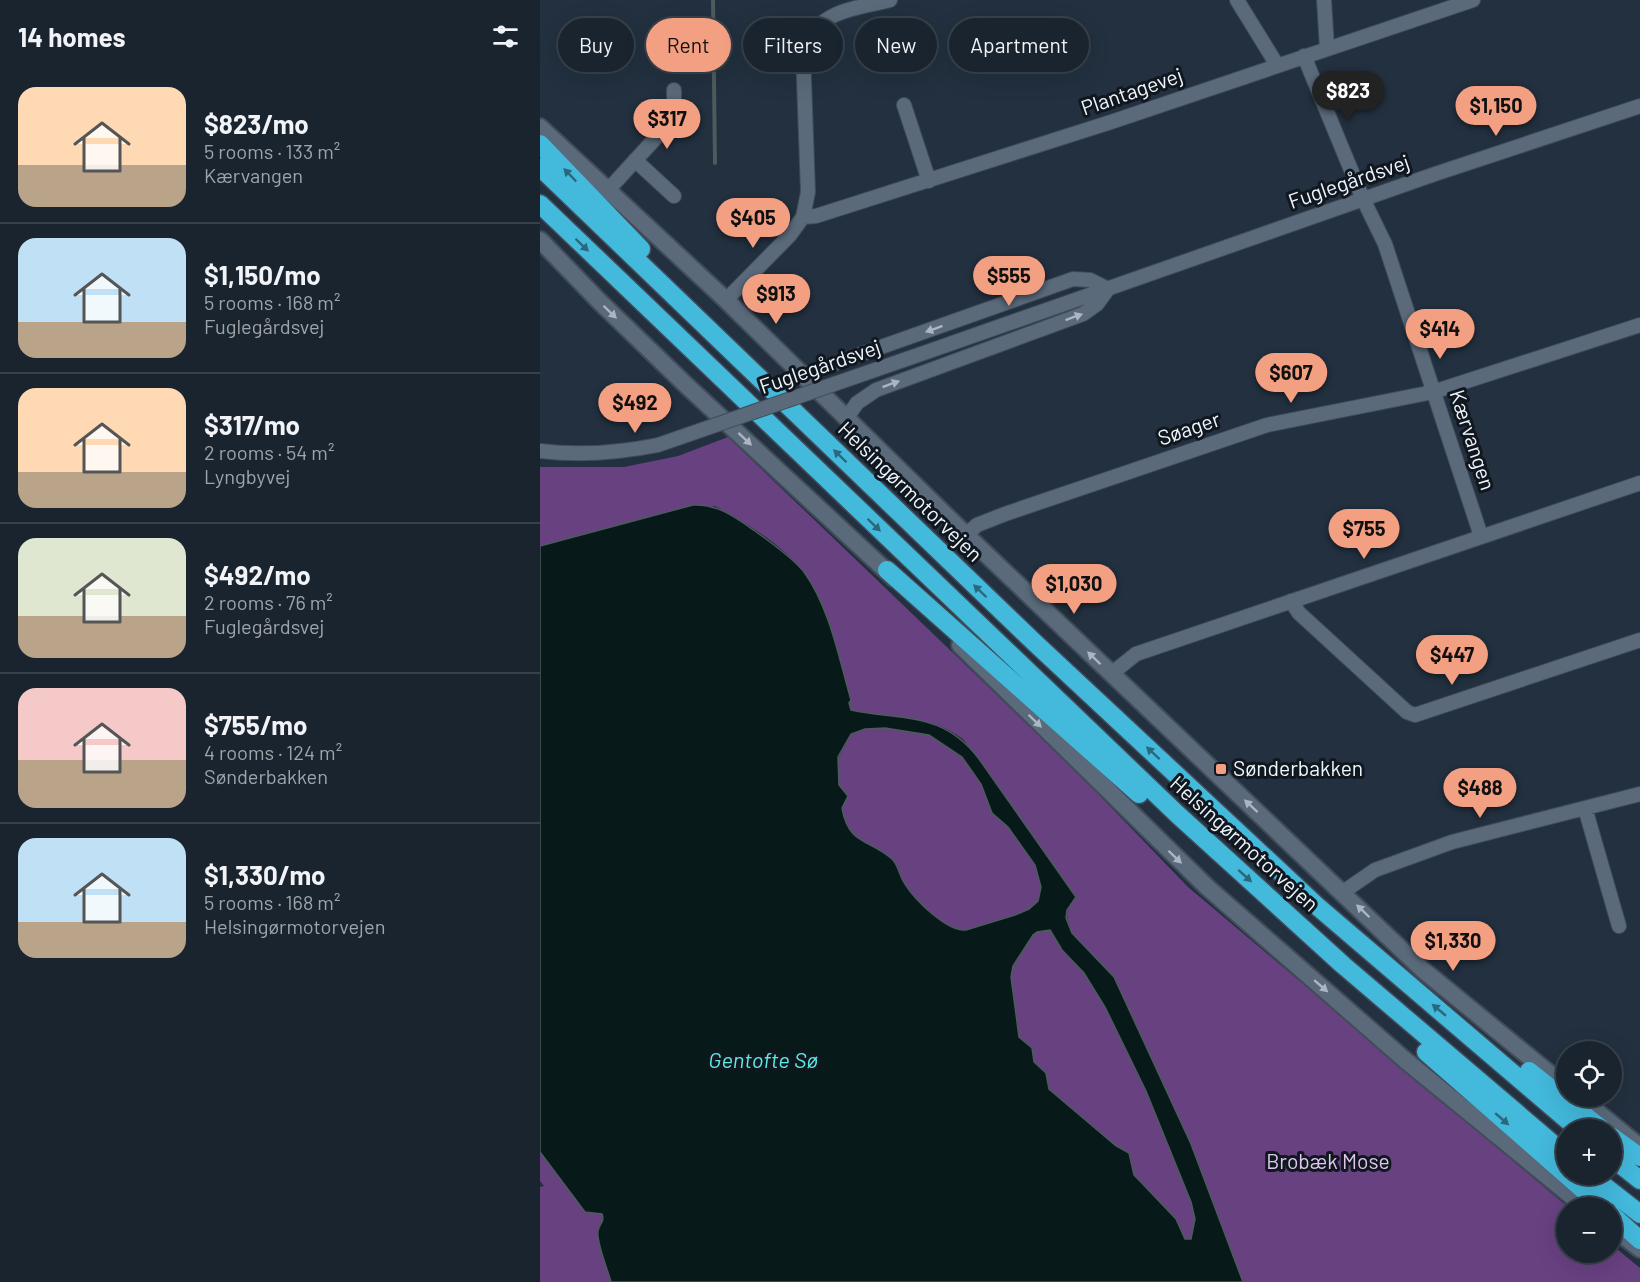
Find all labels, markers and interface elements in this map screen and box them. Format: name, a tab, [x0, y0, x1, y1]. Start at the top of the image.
chip: Buy	[558, 18, 634, 72]
chip: Rent	[646, 18, 731, 72]
chip: Filters	[743, 18, 843, 72]
chip: New	[855, 18, 937, 72]
chip: Apartment	[949, 18, 1089, 72]
icon: filters	[489, 20, 522, 53]
text: 14 homes	[18, 21, 125, 52]
street label: Plantagevej	[1077, 62, 1186, 120]
pin: $823	[1312, 71, 1384, 122]
text: $823	[1326, 78, 1370, 102]
pin: $1,150	[1447, 86, 1545, 137]
text: $1,150	[1469, 93, 1523, 117]
pin: $317	[631, 99, 703, 150]
text: $317	[647, 106, 687, 130]
text: $823/mo	[204, 108, 309, 139]
icon: home	[66, 111, 138, 183]
text: 5 rooms · 133 m²	[204, 139, 340, 163]
street label: Fuglegårdsvej	[1285, 148, 1412, 213]
text: Kærvangen	[204, 163, 303, 187]
one-way arrow	[564, 169, 578, 183]
pin: $405	[717, 198, 789, 249]
text: $405	[730, 205, 776, 229]
one-way arrow	[575, 238, 590, 252]
pin: $555	[973, 256, 1045, 307]
text: $1,150/mo	[204, 259, 321, 290]
icon: home	[66, 262, 138, 334]
text: $555	[987, 263, 1031, 287]
pin: $913	[740, 274, 812, 325]
text: $913	[756, 281, 796, 305]
text: 5 rooms · 168 m²	[204, 290, 340, 314]
one-way arrow	[603, 305, 618, 319]
pin: $414	[1404, 309, 1476, 360]
one-way arrow	[1065, 312, 1083, 322]
text: Fuglegårdsvej	[204, 314, 324, 338]
text: $414	[1420, 316, 1460, 340]
one-way arrow	[925, 324, 943, 334]
street label: Fuglegårdsvej	[756, 333, 883, 398]
pin: $607	[1255, 353, 1327, 404]
text: $607	[1269, 360, 1313, 384]
one-way arrow	[882, 379, 900, 389]
pin: $492	[599, 383, 671, 434]
street label: Kærvangen	[1445, 386, 1501, 493]
text: $492	[612, 390, 658, 414]
street label: Søager	[1154, 405, 1223, 450]
text: $317/mo	[204, 409, 300, 440]
icon: home	[66, 412, 138, 484]
street label: Helsingørmotorvejen	[834, 416, 988, 566]
one-way arrow	[737, 432, 752, 446]
text: 2 rooms · 54 m²	[204, 440, 334, 464]
one-way arrow	[833, 449, 847, 463]
text: Lyngbyvej	[204, 464, 291, 488]
pin: $755	[1328, 509, 1400, 560]
text: $755	[1343, 516, 1385, 540]
one-way arrow	[867, 518, 882, 532]
text: $492/mo	[204, 559, 311, 590]
icon: home	[66, 562, 138, 634]
pin: $1,030	[1025, 564, 1123, 615]
text: $1,030	[1046, 571, 1102, 595]
one-way arrow	[974, 584, 988, 598]
text: 2 rooms · 76 m²	[204, 590, 333, 614]
text: Fuglegårdsvej	[204, 614, 324, 638]
pin: $447	[1416, 635, 1488, 686]
text: $447	[1430, 642, 1474, 666]
one-way arrow	[1087, 651, 1102, 665]
text: $755/mo	[204, 709, 307, 740]
icon: home	[66, 712, 138, 784]
one-way arrow	[1028, 714, 1042, 728]
text: 4 rooms · 124 m²	[204, 740, 342, 764]
one-way arrow	[1146, 747, 1161, 760]
place label: Sønderbakken	[1233, 755, 1363, 780]
marker: Sønderbakken	[1214, 762, 1228, 776]
text: Sønderbakken	[204, 764, 328, 788]
pin: $488	[1444, 768, 1516, 819]
street label: Helsingørmotorvejen	[1166, 770, 1324, 916]
text: $488	[1457, 775, 1503, 799]
one-way arrow	[1245, 800, 1259, 814]
one-way arrow	[1168, 849, 1182, 863]
text: $1,330/mo	[204, 859, 326, 890]
icon: home	[66, 862, 138, 934]
one-way arrow	[1237, 869, 1252, 882]
text: 5 rooms · 168 m²	[204, 890, 340, 914]
one-way arrow	[1357, 905, 1371, 919]
text: Helsingørmotorvejen	[204, 914, 385, 938]
pin: $1,330	[1404, 921, 1502, 972]
text: $1,330	[1425, 928, 1481, 952]
one-way arrow	[1313, 980, 1329, 993]
one-way arrow	[1431, 1003, 1447, 1016]
map controls	[1556, 1041, 1622, 1263]
button: locate	[1556, 1041, 1622, 1107]
water label: Gentofte Sø	[708, 1046, 818, 1072]
one-way arrow	[1494, 1112, 1509, 1125]
button: +	[1556, 1119, 1622, 1185]
park label: Brobæk Mose	[1266, 1148, 1390, 1173]
button: −	[1556, 1197, 1622, 1263]

